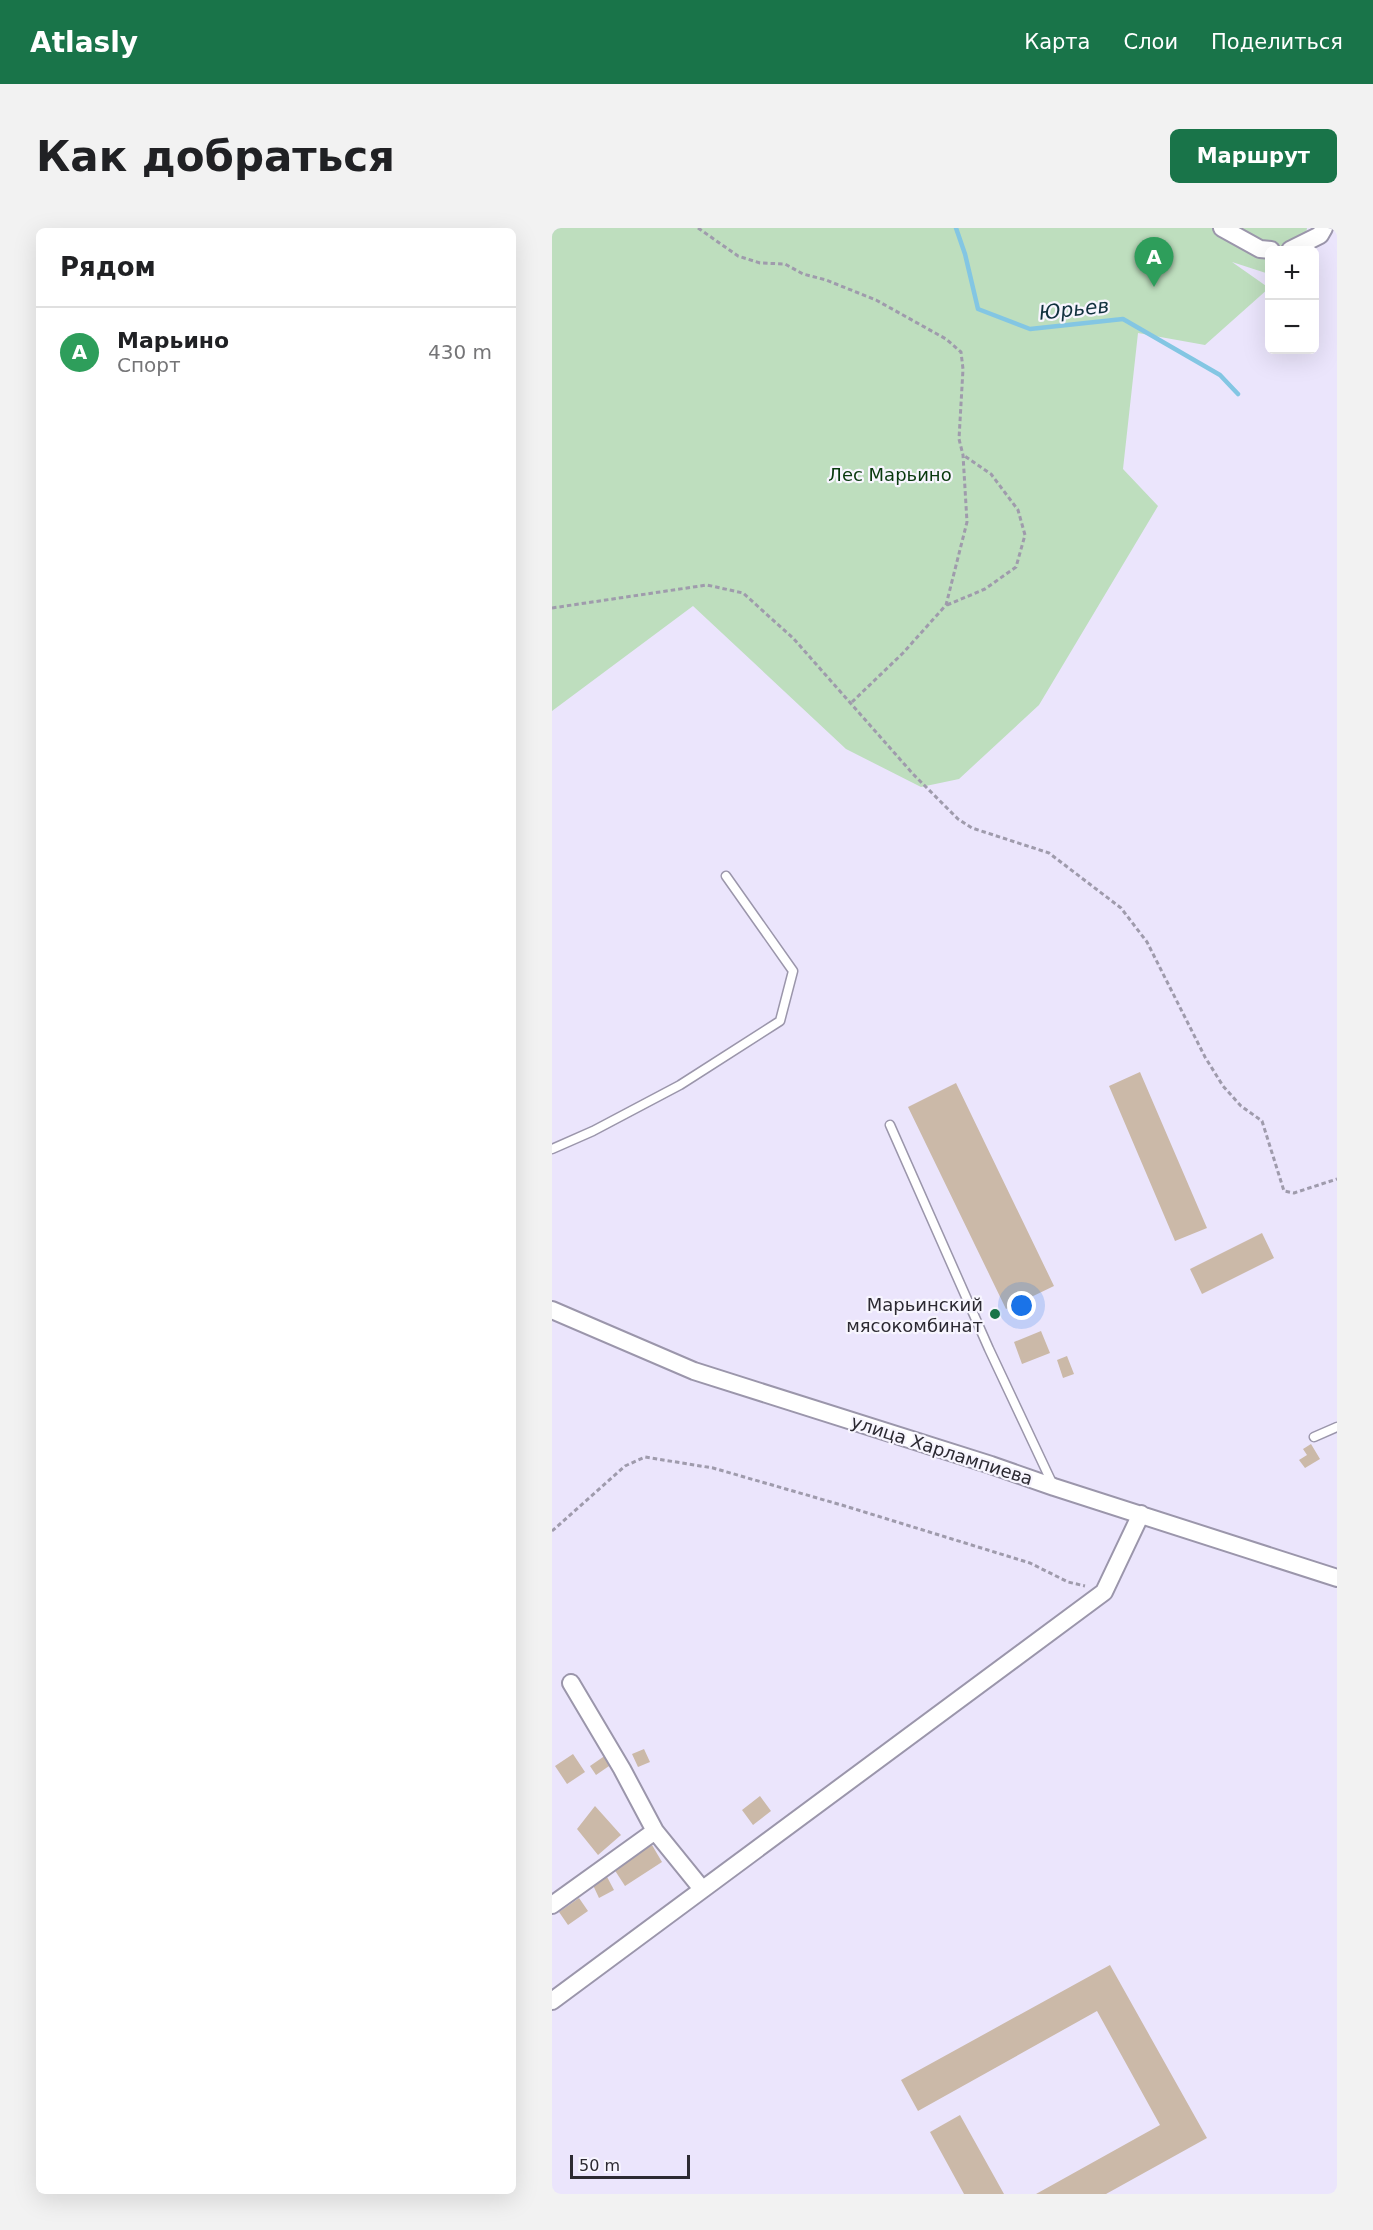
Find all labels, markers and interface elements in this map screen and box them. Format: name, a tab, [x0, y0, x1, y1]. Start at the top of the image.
text: Atlasly	[30, 26, 138, 59]
text: Карта	[1024, 30, 1090, 54]
text: Слои	[1123, 30, 1178, 54]
text: Поделиться	[1211, 30, 1343, 54]
button: Маршрут	[1170, 129, 1337, 183]
text: Как добраться	[36, 132, 395, 181]
pin: A	[1134, 238, 1174, 287]
map controls	[1265, 246, 1319, 354]
button: +	[1265, 246, 1319, 300]
text: Рядом	[60, 252, 156, 282]
water label: Юрьев	[1038, 293, 1110, 325]
button: −	[1265, 300, 1319, 354]
text: Марьино	[117, 328, 229, 353]
text: A	[72, 340, 87, 364]
text: 430 m	[428, 340, 492, 364]
text: Спорт	[117, 353, 181, 377]
park label: Лес Марьино	[828, 464, 952, 485]
your location	[1007, 1291, 1036, 1320]
place label: Марьинский мясокомбинат	[846, 1294, 983, 1336]
marker: Марьинский мясокомбинат	[988, 1307, 1002, 1321]
street label: улица Харлампиева	[848, 1411, 1036, 1489]
scale bar	[570, 2152, 690, 2180]
text: 50 m	[579, 2156, 620, 2175]

